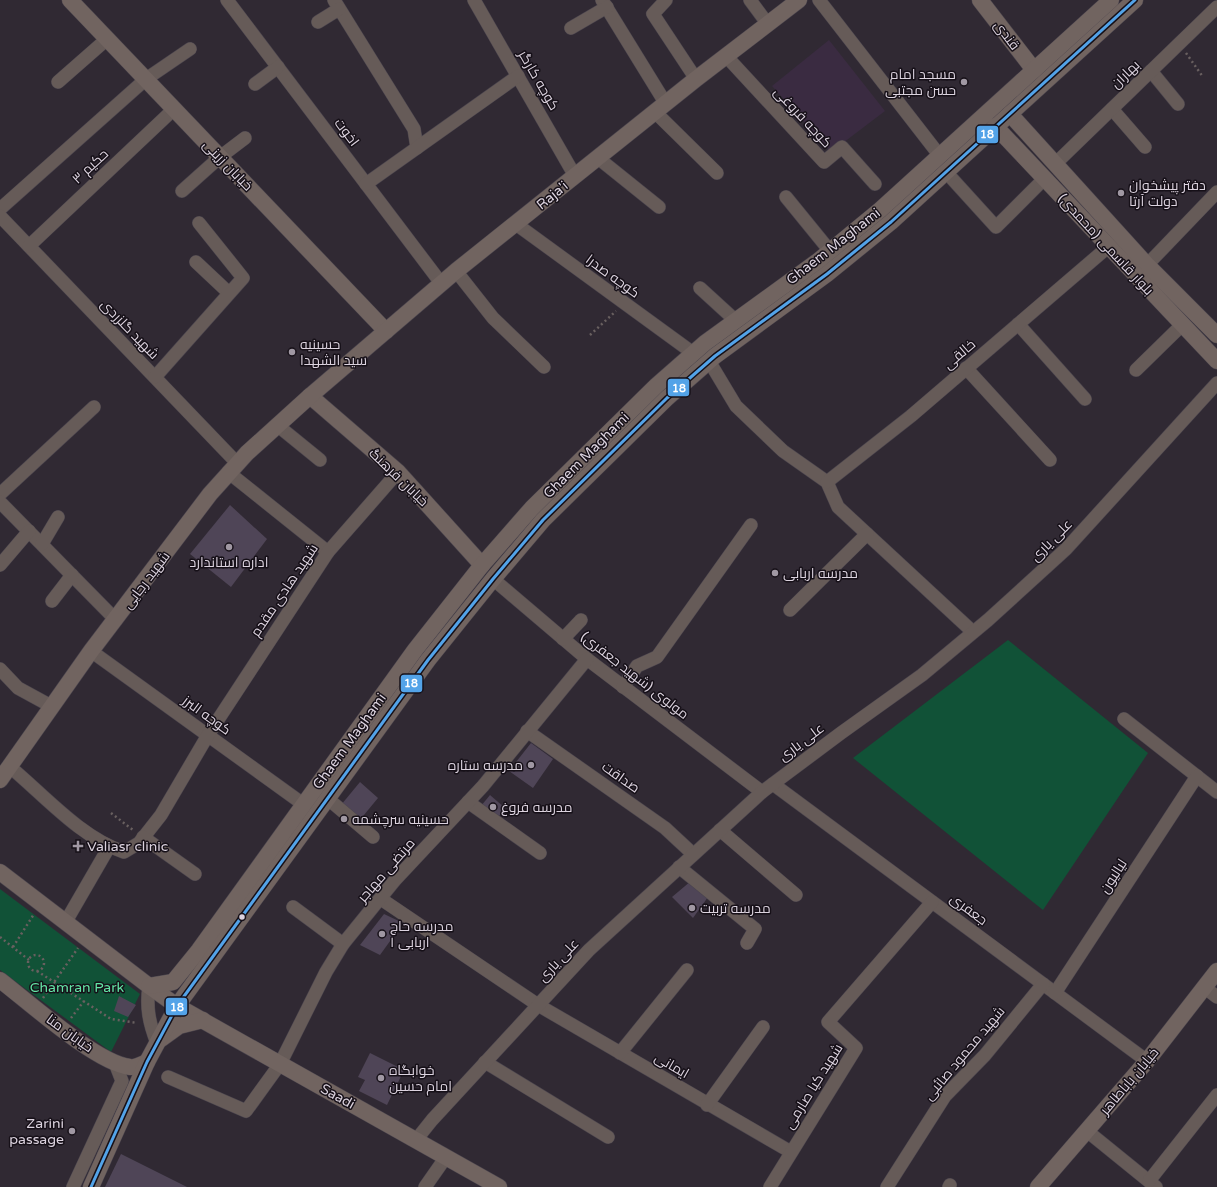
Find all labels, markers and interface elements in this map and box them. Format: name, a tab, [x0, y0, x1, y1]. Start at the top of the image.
street label: قندی	[990, 17, 1023, 53]
street label: کوچه کارگر	[513, 46, 563, 114]
street label: بهاران	[1107, 56, 1143, 92]
place label: مسجد امام حسن مجتبی	[885, 66, 956, 99]
marker: مسجد امام حسن مجتبی	[959, 77, 969, 87]
street label: کوچه فروغی	[769, 83, 835, 152]
street label: اخوت	[331, 115, 363, 150]
line badge: 18	[976, 125, 999, 144]
text: 18	[980, 128, 994, 141]
street label: خیابان زرینی	[199, 136, 256, 194]
street label: حکیم ۳	[69, 145, 113, 188]
street label: Raja'i	[533, 177, 572, 213]
place label: دفتر پیشخوان دولت آرتا	[1129, 177, 1206, 210]
marker: دفتر پیشخوان دولت آرتا	[1116, 188, 1126, 198]
street label: بلوار قاسمی (محمدی)	[1054, 190, 1157, 299]
street label: Ghaem Maghami	[783, 204, 884, 288]
street label: کوچه صدرا	[582, 251, 643, 303]
street label: شهید گلزردی	[97, 296, 162, 363]
place label: حسینیه سید الشهدا	[300, 336, 367, 369]
street label: خالقی	[940, 336, 979, 373]
marker: حسینیه سید الشهدا	[287, 347, 297, 357]
line badge: 18	[667, 378, 690, 397]
text: 18	[672, 382, 686, 395]
street label: Ghaem Maghami	[540, 409, 633, 502]
street label: خیابان فرهنگ	[365, 445, 432, 510]
street label: علی یاری	[1027, 516, 1076, 565]
street label: شهید هادی مقدم	[247, 541, 323, 641]
marker: اداره استاندارد	[224, 542, 234, 552]
street label: شهید رجایی	[119, 548, 174, 612]
place label: اداره استاندارد	[190, 554, 268, 571]
place label: مدرسه اربابی	[783, 565, 858, 582]
marker: مدرسه اربابی	[770, 568, 780, 578]
street label: مولوی (شهید جعفری)	[577, 628, 692, 723]
line badge: 18	[400, 674, 423, 693]
text: 18	[404, 677, 418, 690]
street label: Ghaem Maghami	[309, 690, 390, 793]
street label: کوچه البرز	[178, 691, 234, 740]
street label: علی یاری	[775, 720, 827, 765]
place label: مدرسه ستاره	[448, 757, 523, 774]
street label: صداقت	[598, 758, 643, 797]
marker: مدرسه ستاره	[526, 760, 536, 770]
place label: مدرسه فروغ	[501, 799, 573, 816]
marker: مدرسه فروغ	[488, 802, 498, 812]
place label: حسینیه سرچشمه	[352, 811, 449, 829]
marker: حسینیه سرچشمه	[339, 814, 349, 824]
street label: مرتضی مهاجر	[353, 835, 419, 907]
place label: Valiasr clinic	[87, 838, 168, 855]
marker: Valiasr clinic	[72, 840, 84, 852]
street label: لیالیون	[1096, 856, 1131, 897]
street label: جعفری	[947, 890, 991, 929]
place label: مدرسه تربیت	[700, 900, 771, 917]
marker: مدرسه تربیت	[687, 903, 697, 913]
unlabelled marker	[237, 912, 247, 922]
place label: مدرسه حاج اربابی ۱	[390, 918, 454, 951]
marker: مدرسه حاج اربابی ۱	[377, 929, 387, 939]
street label: علی یاری	[534, 935, 583, 985]
park label: Chamran Park	[30, 979, 125, 996]
line badge: 18	[165, 997, 188, 1016]
text: 18	[170, 1001, 184, 1014]
street label: شهید محمود صائبی	[920, 1003, 1009, 1104]
street label: خیابان منا	[43, 1011, 97, 1056]
street label: شهید کیا صارمی	[780, 1040, 846, 1132]
street label: خیابان باباطاهر	[1096, 1044, 1162, 1119]
street label: ایمانی	[651, 1049, 692, 1082]
place label: خوابگاه امام حسین	[389, 1062, 452, 1096]
marker: خوابگاه امام حسین	[376, 1073, 386, 1083]
street label: Saadi	[318, 1080, 358, 1113]
place label: Zarini passage	[9, 1115, 64, 1148]
marker: Zarini passage	[67, 1126, 77, 1136]

